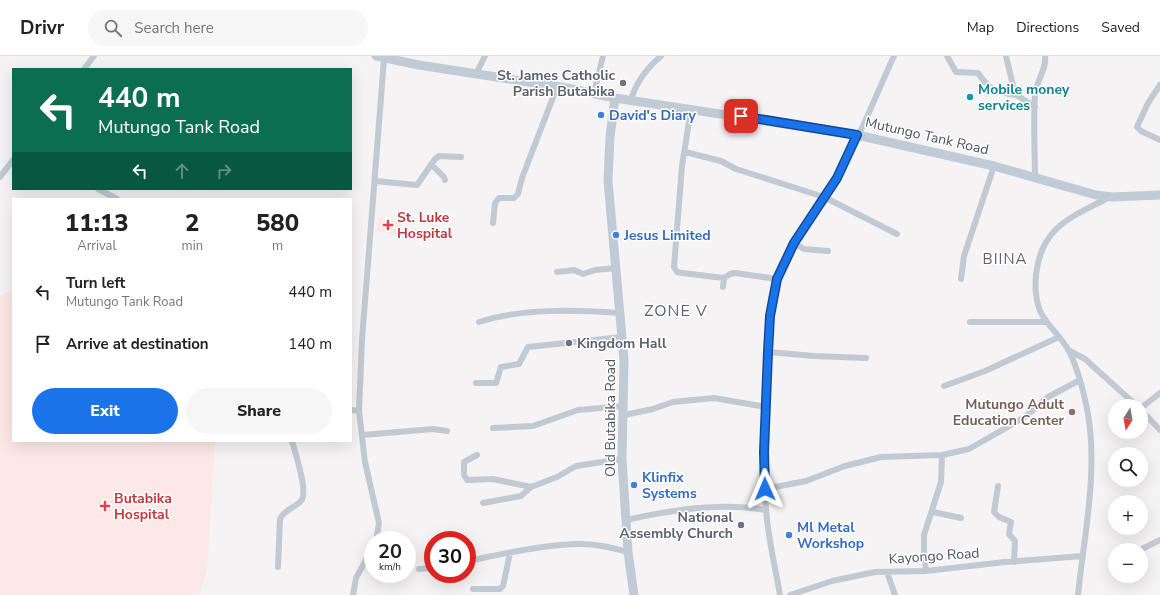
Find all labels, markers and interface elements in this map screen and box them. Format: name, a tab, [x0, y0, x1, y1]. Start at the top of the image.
search box	[88, 10, 368, 46]
text: Drivr	[20, 15, 64, 41]
icon: search	[102, 17, 124, 39]
text: Search here	[134, 18, 214, 38]
text: Map	[967, 18, 994, 37]
text: Directions	[1016, 18, 1079, 37]
text: Saved	[1101, 18, 1140, 37]
place label: St. James Catholic Parish Butabika	[497, 66, 615, 101]
marker: St. James Catholic Parish Butabika	[618, 78, 628, 88]
text: 440 m	[98, 79, 181, 117]
place label: Mobile money services	[978, 80, 1070, 115]
icon: left	[32, 84, 84, 136]
marker: Mobile money services	[965, 92, 975, 102]
pin	[724, 99, 758, 133]
icon: arrive	[730, 105, 752, 127]
place label: David's Diary	[609, 106, 696, 125]
marker: David's Diary	[596, 110, 606, 120]
street label: Mutungo Tank Road	[863, 113, 991, 159]
text: Mutungo Tank Road	[98, 115, 260, 139]
icon: left	[129, 160, 151, 182]
icon: ahead	[171, 160, 193, 182]
icon: right	[213, 160, 235, 182]
text: 11:13	[65, 207, 129, 239]
text: 2	[185, 207, 200, 239]
text: 580	[256, 207, 299, 239]
place label: St. Luke Hospital	[397, 208, 453, 243]
marker: St. Luke Hospital	[382, 219, 394, 231]
place label: Jesus Limited	[623, 226, 711, 245]
marker: Jesus Limited	[611, 230, 621, 240]
text: Arrival	[77, 237, 116, 255]
text: min	[182, 237, 203, 255]
text: m	[272, 237, 283, 255]
district label: BIINA	[983, 249, 1027, 269]
text: Turn left	[66, 273, 125, 293]
icon: left	[32, 281, 54, 303]
text: 440 m	[288, 282, 332, 302]
text: Mutungo Tank Road	[66, 293, 183, 311]
district label: ZONE V	[644, 300, 708, 322]
icon: arrive	[32, 333, 54, 355]
text: Arrive at destination	[66, 334, 209, 354]
text: 140 m	[288, 334, 332, 354]
place label: Kingdom Hall	[577, 334, 667, 353]
marker: Kingdom Hall	[564, 338, 574, 348]
street label: Old Butabika Road	[601, 359, 620, 477]
button: Exit	[32, 388, 178, 434]
button: Share	[186, 388, 332, 434]
place label: Mutungo Adult Education Center	[953, 395, 1065, 430]
north arrow	[1108, 399, 1148, 439]
map controls	[1108, 399, 1148, 583]
marker: Mutungo Adult Education Center	[1067, 407, 1077, 417]
button: search	[1108, 447, 1148, 487]
place label: Klinfix Systems	[642, 468, 697, 503]
position arrow	[744, 468, 786, 510]
marker: Klinfix Systems	[629, 480, 639, 490]
place label: Butabika Hospital	[114, 489, 172, 524]
button: +	[1108, 495, 1148, 535]
marker: Butabika Hospital	[99, 500, 111, 512]
place label: National Assembly Church	[619, 508, 734, 543]
place label: Ml Metal Workshop	[797, 518, 864, 553]
marker: National Assembly Church	[736, 520, 746, 530]
marker: Ml Metal Workshop	[784, 530, 794, 540]
speed limit sign: 30	[424, 531, 476, 583]
text: 20	[378, 538, 402, 565]
street label: Kayongo Road	[888, 543, 980, 569]
button: −	[1108, 543, 1148, 583]
text: km/h	[379, 560, 401, 574]

